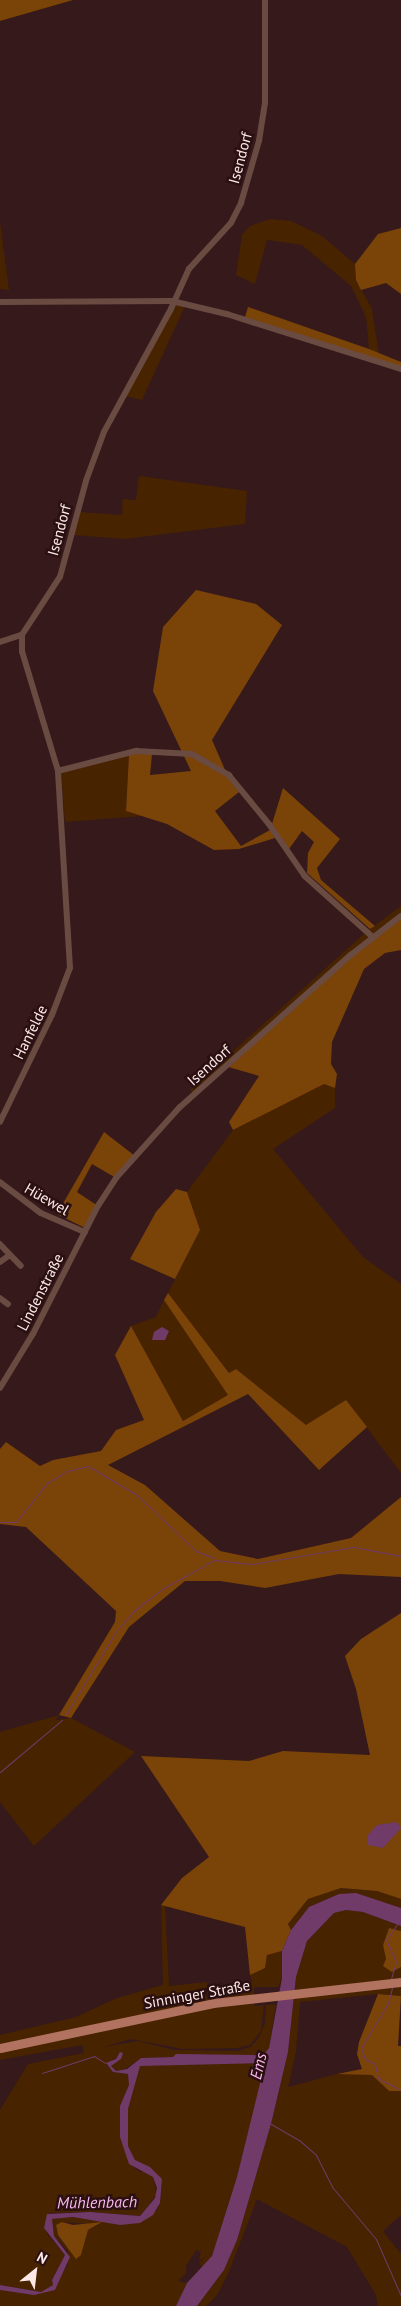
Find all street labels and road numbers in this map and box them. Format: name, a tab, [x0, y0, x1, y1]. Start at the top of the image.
street label: Isendorf	[225, 130, 255, 186]
street label: Isendorf	[44, 502, 74, 558]
street label: Hanfelde	[9, 1002, 51, 1062]
street label: Isendorf	[183, 1041, 235, 1089]
street label: Hüewel	[22, 1179, 72, 1219]
street label: Lindenstraße	[13, 1250, 67, 1334]
street label: Sinninger Straße	[143, 1976, 251, 2012]

